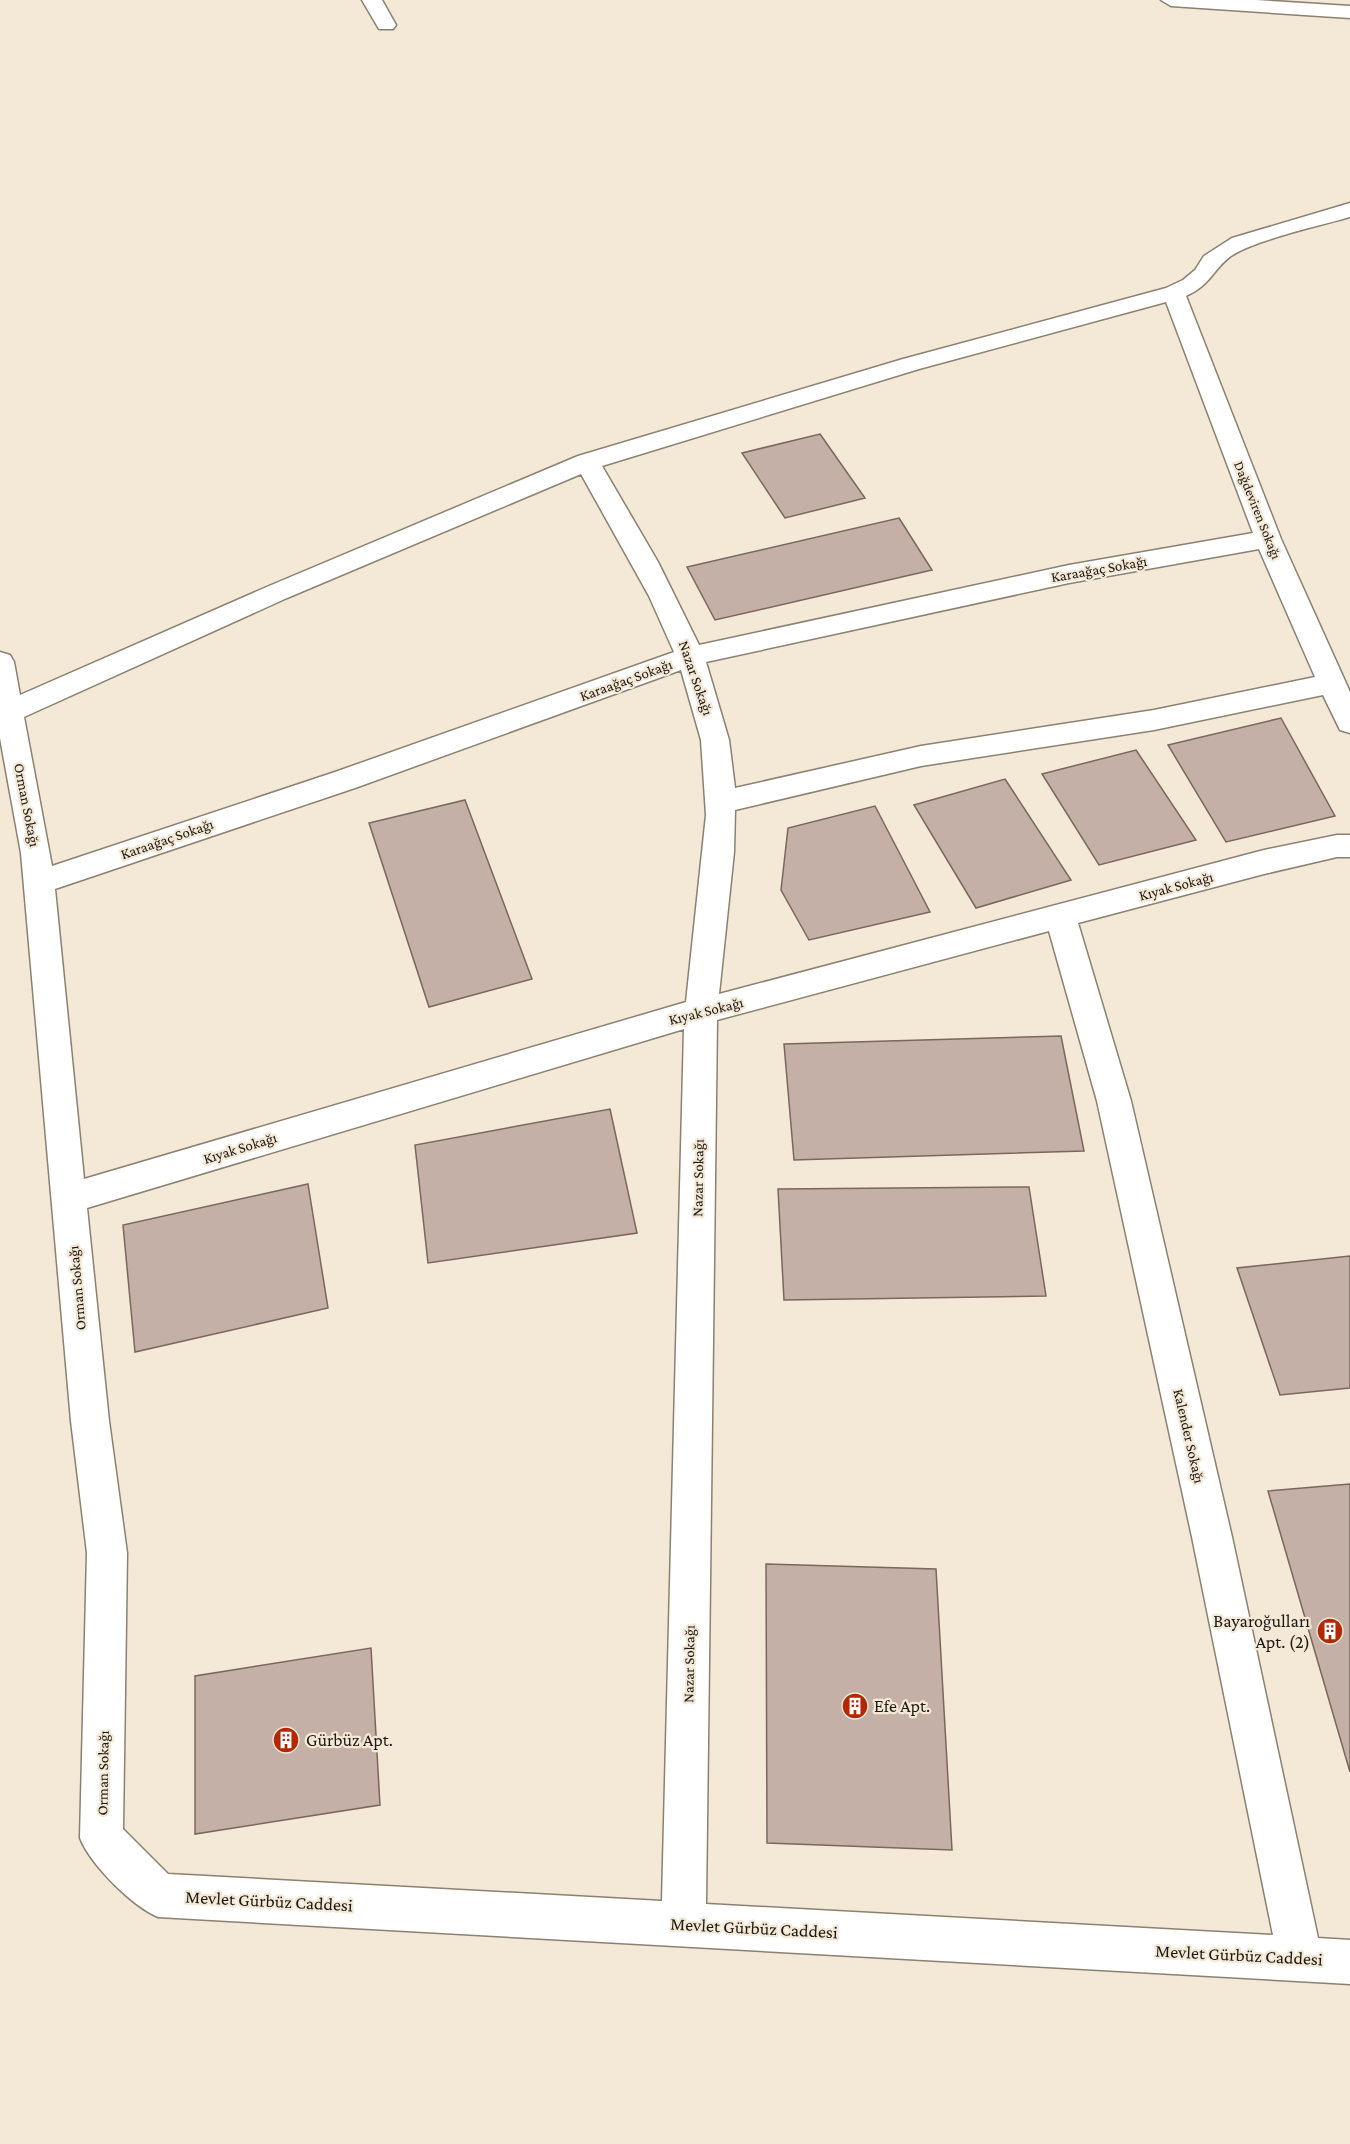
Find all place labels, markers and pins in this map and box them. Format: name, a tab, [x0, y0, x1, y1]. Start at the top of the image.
place label: Bayaroğulları Apt. (2)	[1213, 1611, 1310, 1653]
building icon: Bayaroğulları Apt. (2)	[1315, 1616, 1345, 1646]
building icon: Efe Apt.	[840, 1691, 870, 1721]
place label: Efe Apt.	[874, 1696, 930, 1716]
building icon: Gürbüz Apt.	[271, 1725, 301, 1755]
place label: Gürbüz Apt.	[306, 1730, 393, 1750]

